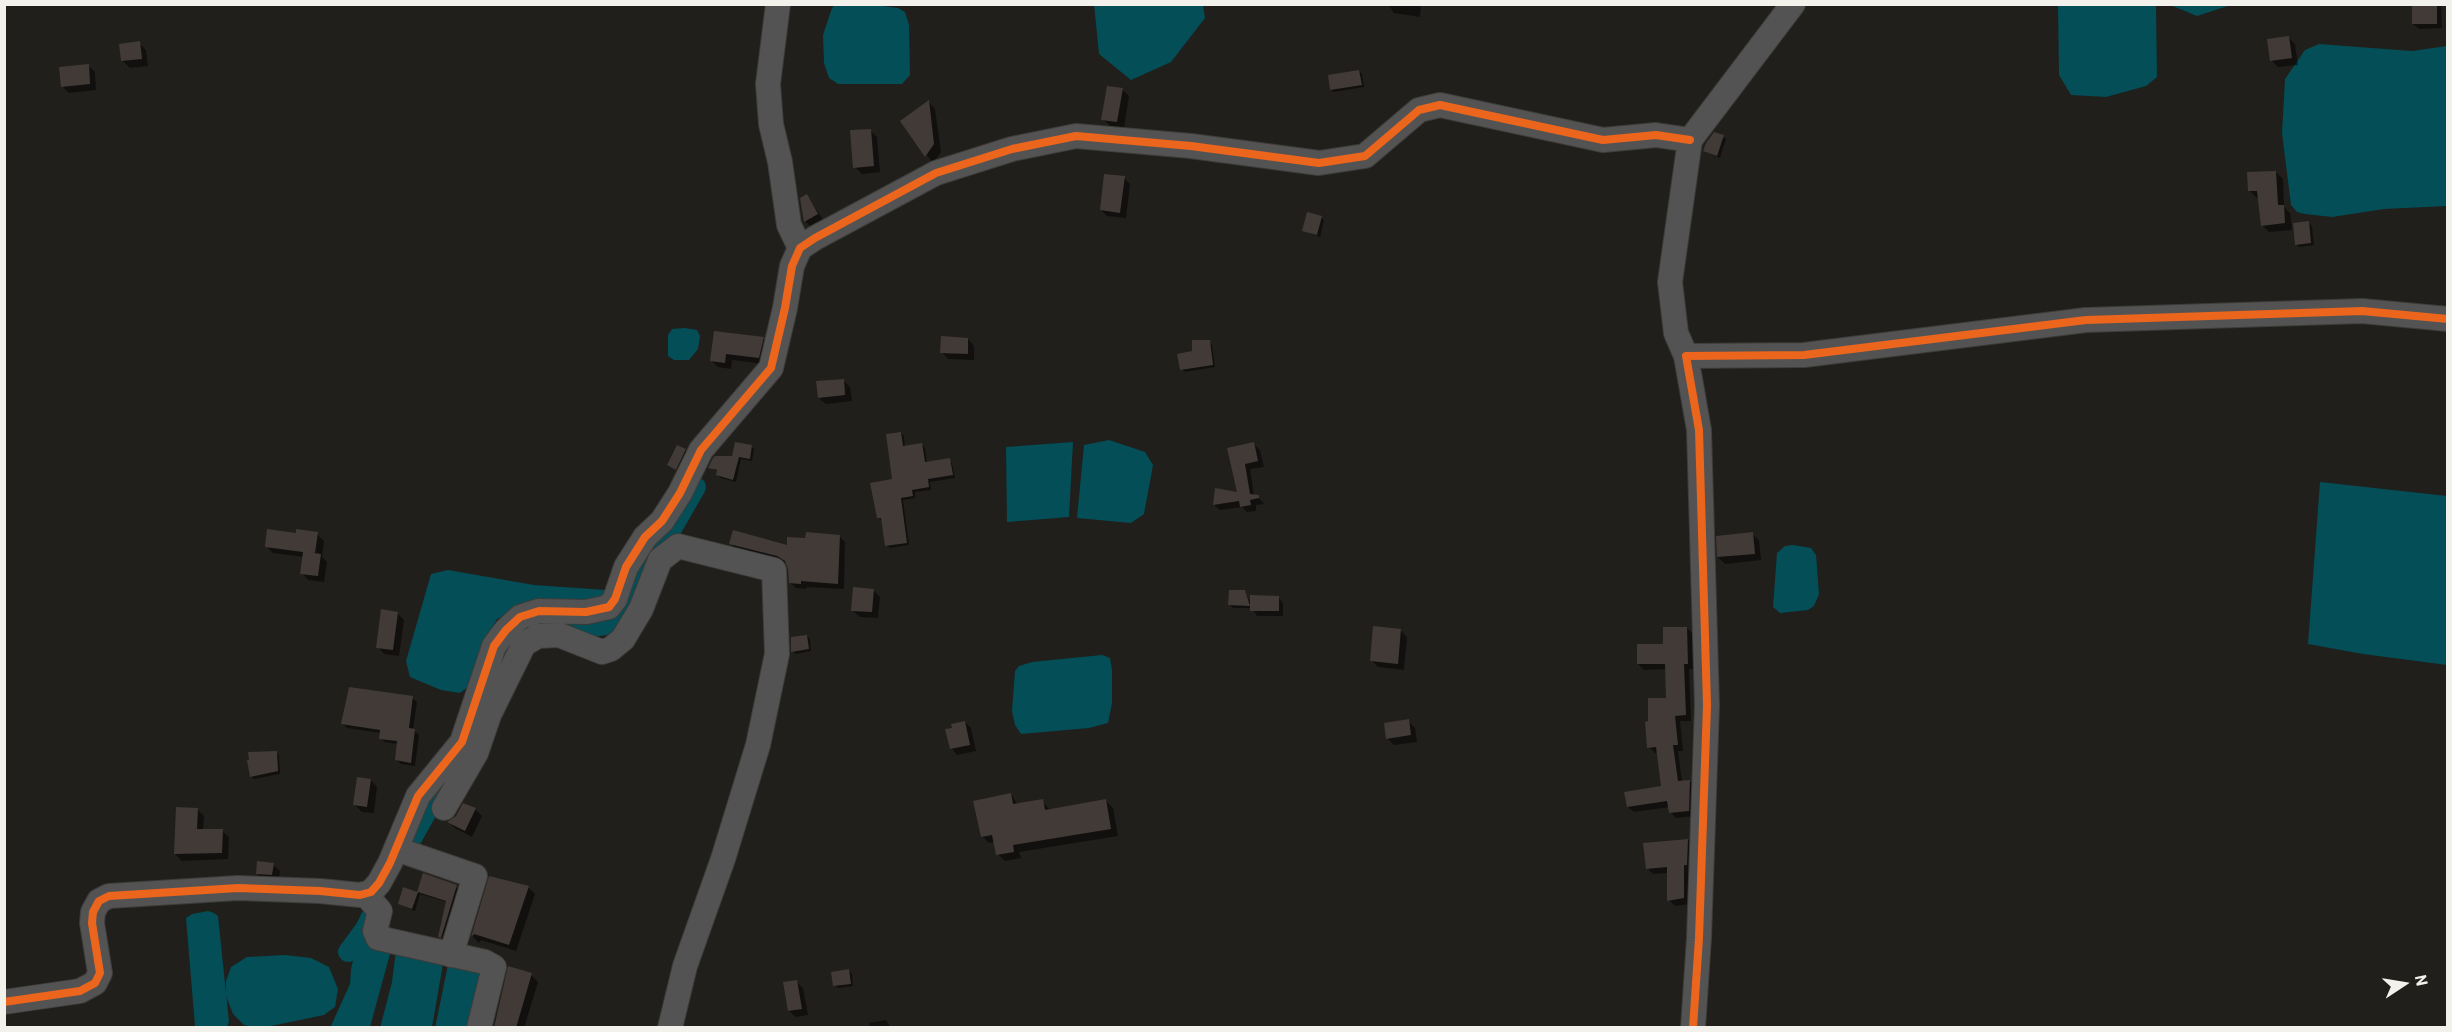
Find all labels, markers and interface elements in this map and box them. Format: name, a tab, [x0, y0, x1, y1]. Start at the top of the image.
north arrow	[2374, 954, 2434, 1014]
text: N	[2412, 973, 2432, 987]

